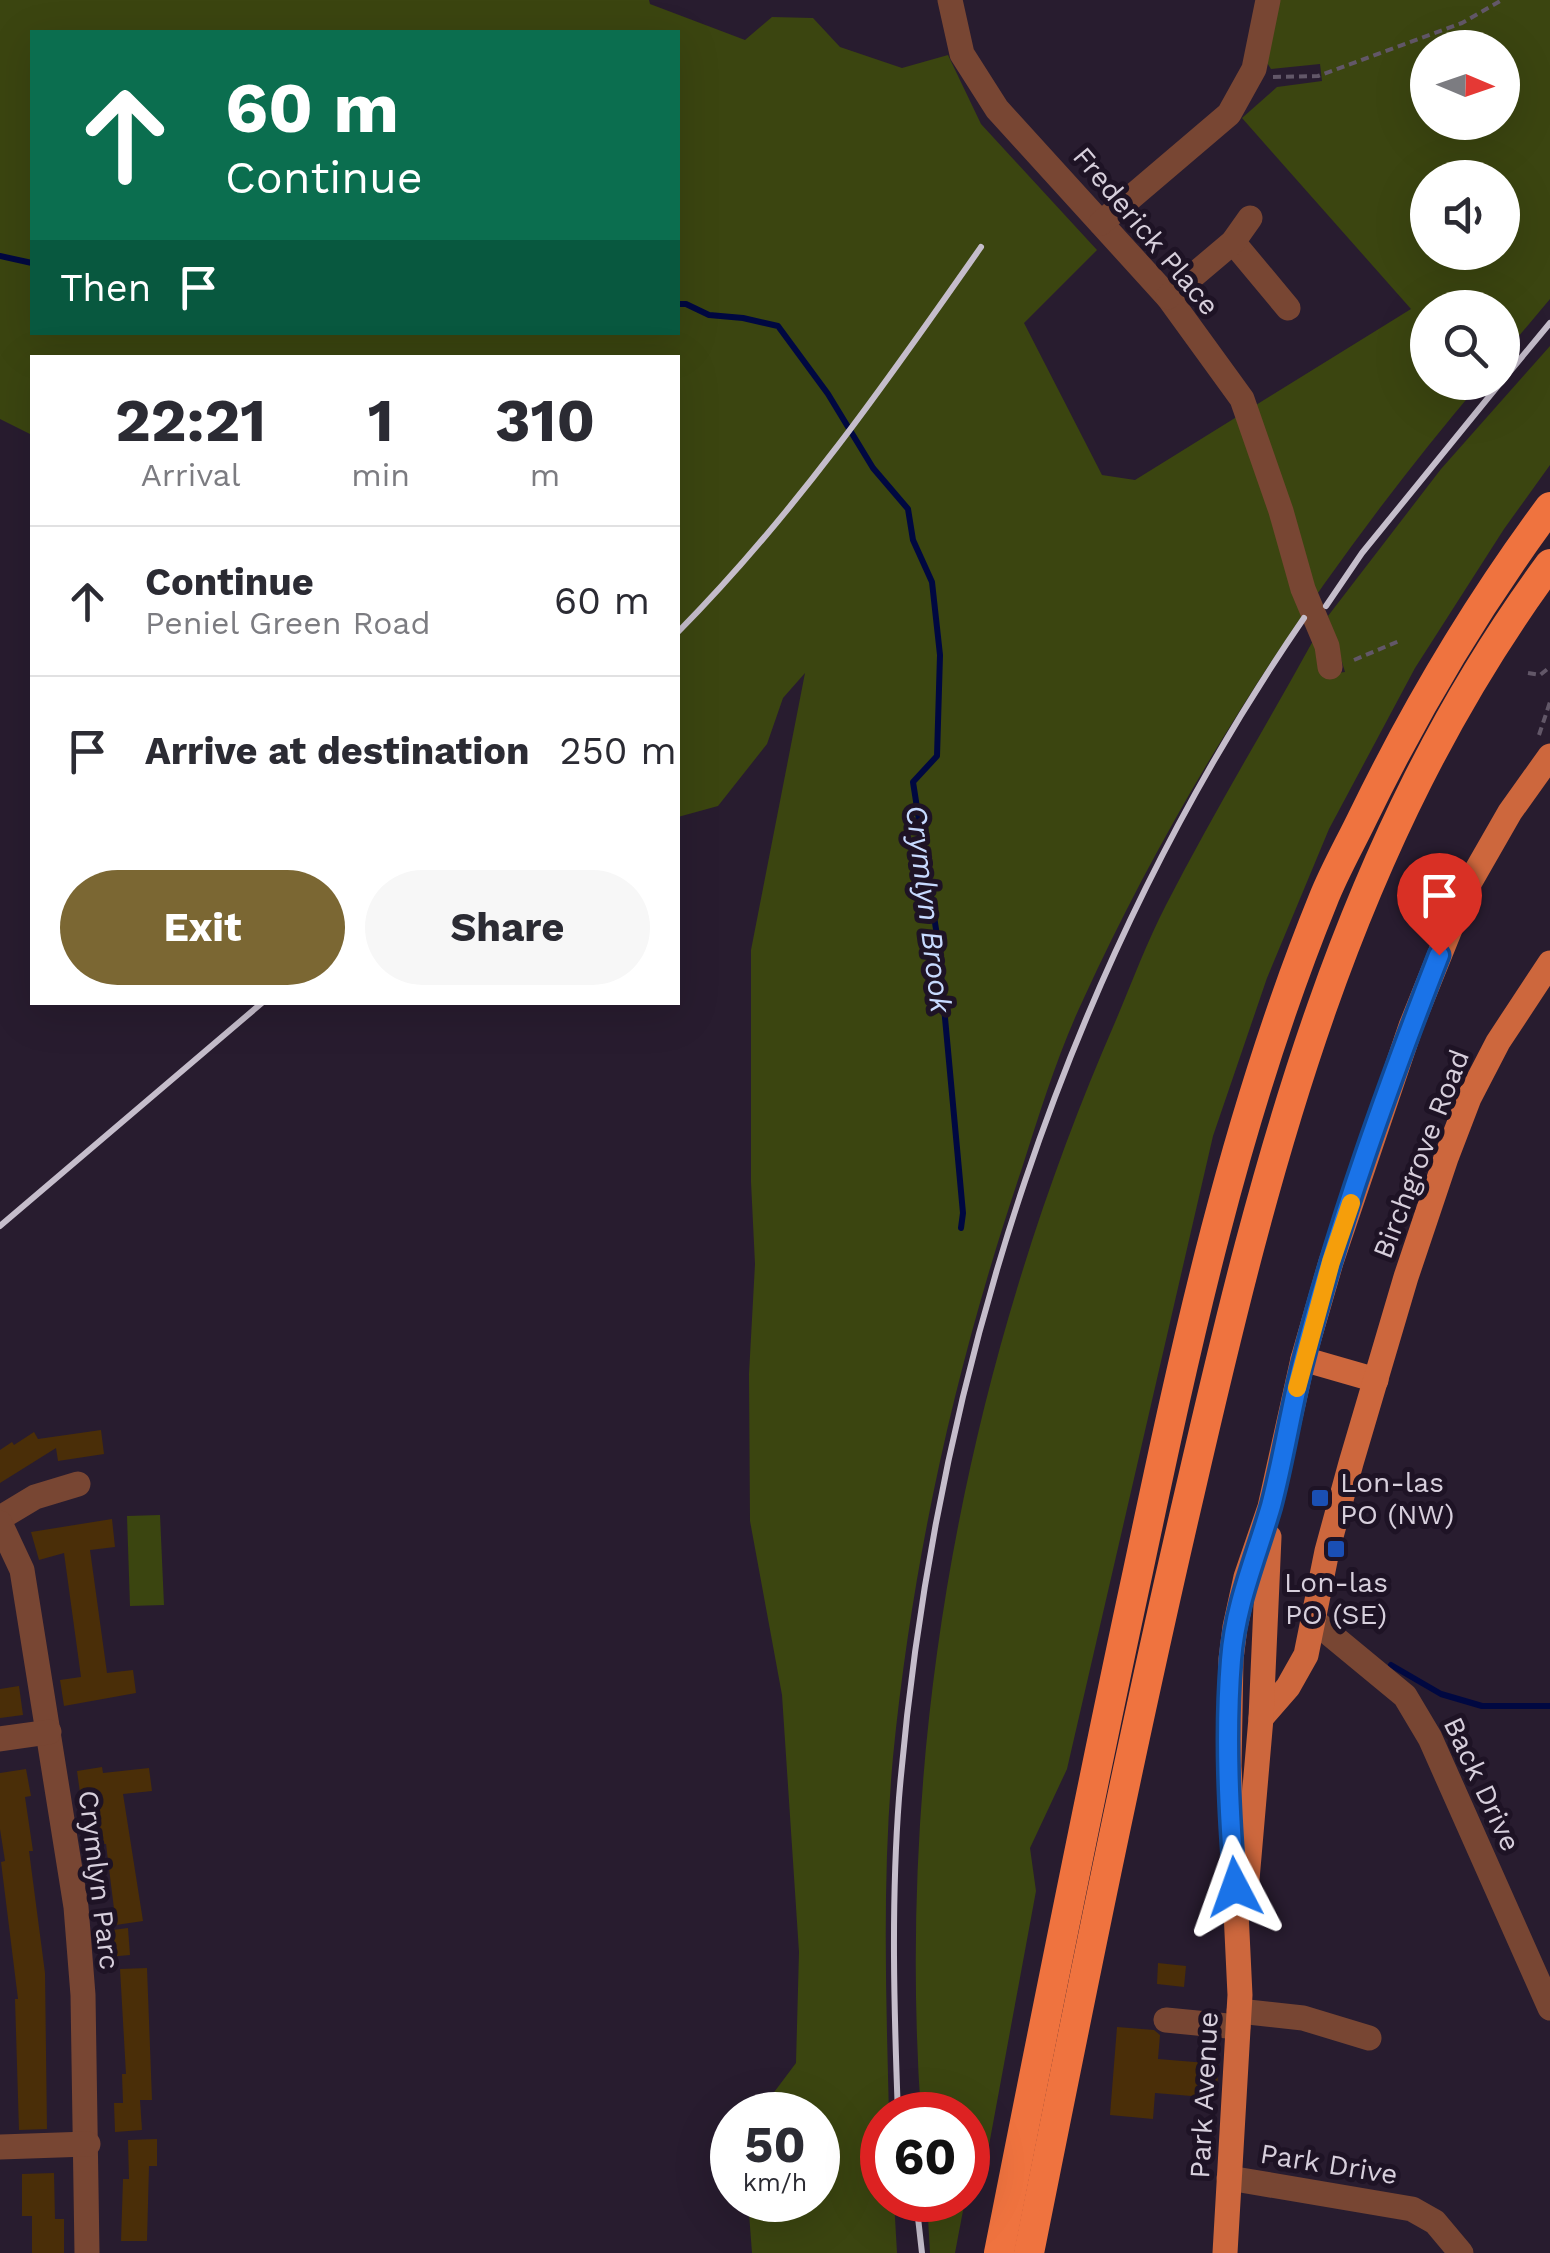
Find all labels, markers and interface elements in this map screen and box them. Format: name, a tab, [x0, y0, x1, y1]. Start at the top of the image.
north arrow	[1410, 30, 1520, 140]
map controls	[1410, 30, 1520, 400]
text: 60 m	[225, 67, 399, 149]
icon: ahead	[60, 70, 190, 200]
street label: Frederick Place	[1066, 140, 1226, 322]
text: Continue	[225, 151, 423, 204]
button: sound	[1410, 160, 1520, 270]
icon: arrive	[171, 260, 226, 315]
text: Then	[60, 266, 151, 310]
button: search	[1410, 290, 1520, 400]
text: 22:21	[115, 385, 266, 456]
text: 1	[368, 385, 394, 456]
text: 310	[495, 385, 595, 456]
text: Arrival	[141, 456, 241, 494]
text: min	[351, 456, 410, 494]
text: m	[530, 456, 560, 494]
text: Continue	[145, 560, 314, 604]
icon: ahead	[60, 574, 115, 629]
text: 60 m	[554, 579, 650, 623]
text: Peniel Green Road	[145, 604, 431, 642]
icon: arrive	[60, 724, 115, 779]
text: Arrive at destination	[145, 729, 530, 773]
text: 250 m	[560, 729, 677, 773]
water label: Crymlyn Brook	[899, 803, 959, 1017]
pin	[1397, 853, 1482, 956]
icon: arrive	[1412, 868, 1467, 923]
button: Exit	[60, 870, 345, 985]
button: Share	[365, 870, 650, 985]
street label: Birchgrove Road	[1366, 1045, 1476, 1263]
place label: Lon-las PO (NW)	[1340, 1466, 1454, 1531]
marker: Lon-las PO (NW)	[1309, 1487, 1331, 1509]
marker: Lon-las PO (SE)	[1325, 1538, 1347, 1560]
place label: Lon-las PO (SE)	[1284, 1566, 1388, 1631]
street label: Back Drive	[1437, 1712, 1527, 1856]
street label: Crymlyn Parc	[72, 1788, 126, 1972]
position arrow	[1183, 1835, 1287, 1939]
street label: Park Avenue	[1183, 2011, 1225, 2179]
speed limit sign: 60	[860, 2092, 990, 2222]
text: 50	[744, 2115, 806, 2174]
street label: Park Drive	[1258, 2137, 1400, 2191]
text: km/h	[743, 2168, 807, 2197]

